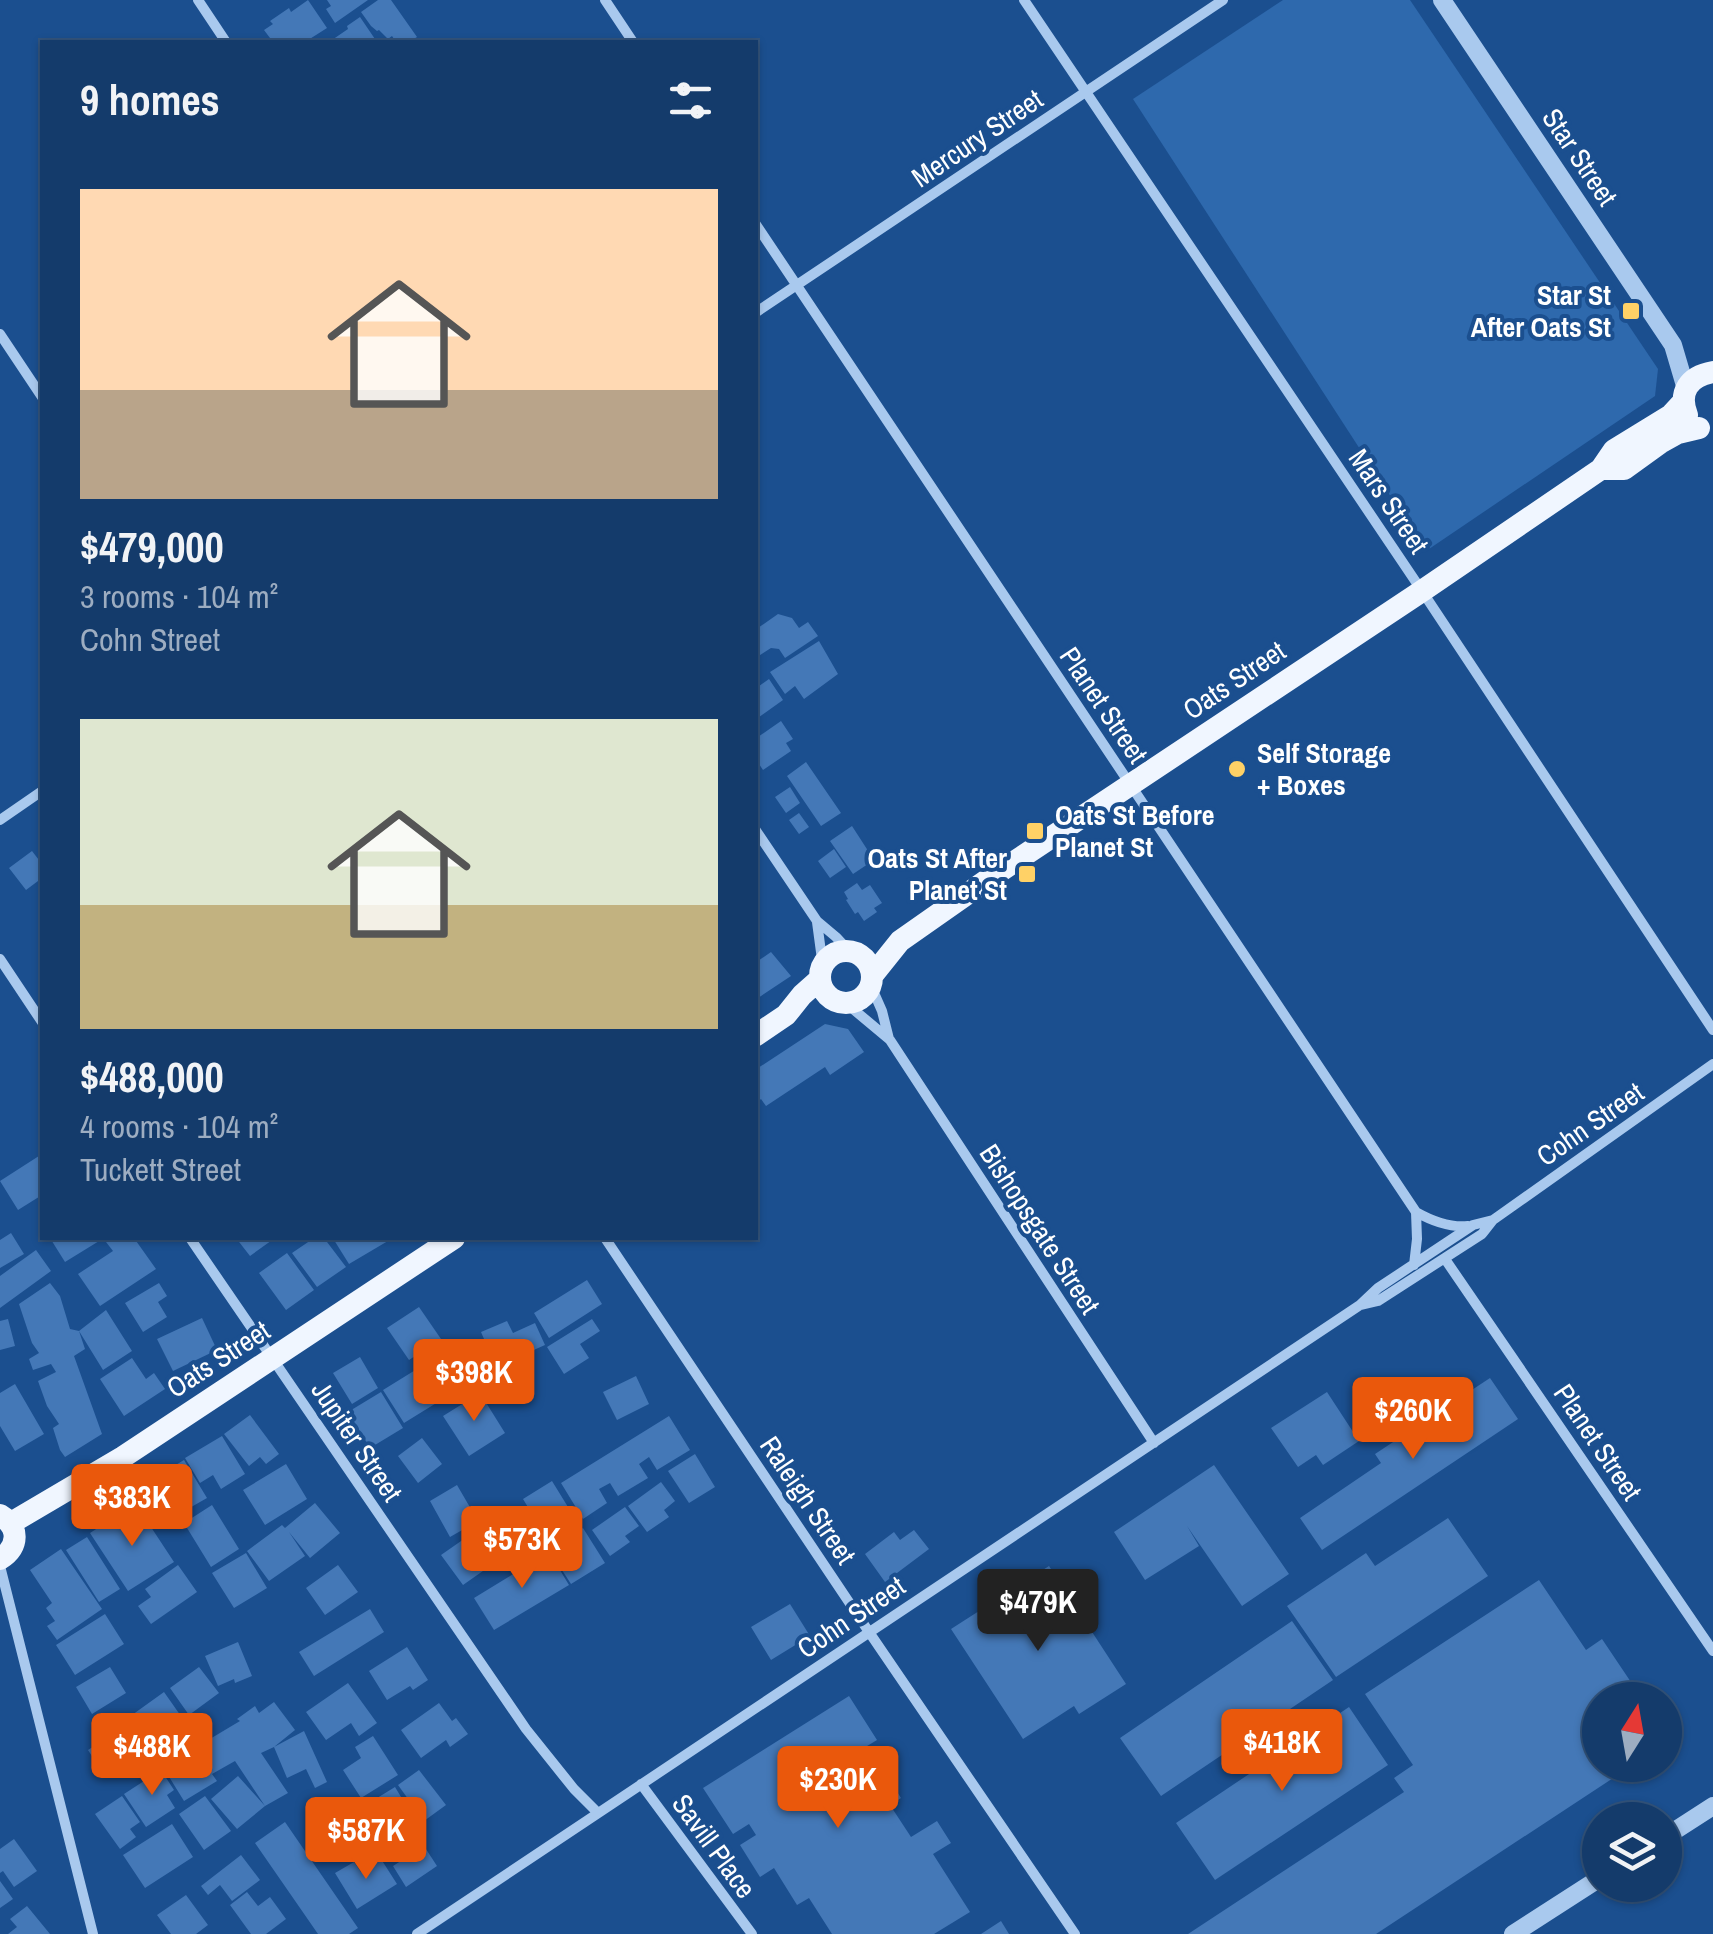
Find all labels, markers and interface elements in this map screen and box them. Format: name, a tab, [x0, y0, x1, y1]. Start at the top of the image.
text: 9 homes	[80, 72, 220, 128]
icon: filters	[663, 73, 718, 128]
street label: Mercury Street	[904, 80, 1050, 196]
street label: Star Street	[1534, 101, 1626, 213]
icon: home	[309, 254, 489, 434]
place label: Star St After Oats St	[1471, 276, 1611, 346]
marker: Star St After Oats St	[1620, 300, 1642, 322]
street label: Mars Street	[1340, 441, 1438, 561]
text: $479,000	[80, 519, 224, 575]
text: 3 rooms · 104 m²	[80, 575, 278, 618]
text: Cohn Street	[80, 618, 220, 661]
street label: Oats Street	[1175, 632, 1293, 728]
street label: Planet Street	[1051, 639, 1157, 771]
place label: Self Storage + Boxes	[1257, 734, 1391, 804]
marker: Self Storage + Boxes	[1226, 758, 1248, 780]
icon: home	[309, 784, 489, 964]
place label: Oats St Before Planet St	[1055, 796, 1215, 866]
marker: Oats St Before Planet St	[1024, 820, 1046, 842]
place label: Oats St After Planet St	[868, 839, 1007, 909]
marker: Oats St After Planet St	[1016, 863, 1038, 885]
text: $488,000	[80, 1049, 224, 1105]
street label: Cohn Street	[1529, 1073, 1651, 1175]
text: 4 rooms · 104 m²	[80, 1105, 278, 1148]
street label: Bishopsgate Street	[971, 1137, 1109, 1321]
text: Tuckett Street	[80, 1148, 241, 1191]
street label: Oats Street	[159, 1311, 277, 1407]
pin: $398K	[404, 1339, 544, 1424]
text: $398K	[435, 1350, 513, 1393]
street label: Jupiter Street	[303, 1373, 411, 1509]
street label: Planet Street	[1545, 1376, 1651, 1508]
pin: $260K	[1343, 1377, 1483, 1462]
text: $260K	[1374, 1388, 1452, 1431]
street label: Raleigh Street	[751, 1429, 865, 1571]
pin: $383K	[62, 1464, 202, 1549]
text: $383K	[93, 1475, 171, 1518]
pin: $573K	[452, 1506, 592, 1591]
text: $573K	[483, 1517, 561, 1560]
street label: Cohn Street	[790, 1567, 912, 1667]
pin: $479K	[968, 1569, 1108, 1654]
text: $479K	[999, 1580, 1077, 1623]
north arrow	[1582, 1682, 1682, 1782]
map controls	[1582, 1682, 1682, 1902]
pin: $418K	[1212, 1709, 1352, 1794]
pin: $488K	[82, 1713, 222, 1798]
text: $418K	[1243, 1720, 1321, 1763]
text: $488K	[113, 1724, 191, 1767]
pin: $230K	[768, 1746, 908, 1831]
text: $230K	[799, 1757, 877, 1800]
street label: Savill Place	[663, 1786, 765, 1906]
pin: $587K	[296, 1797, 436, 1882]
button: layers	[1582, 1802, 1682, 1902]
text: $587K	[327, 1808, 405, 1851]

